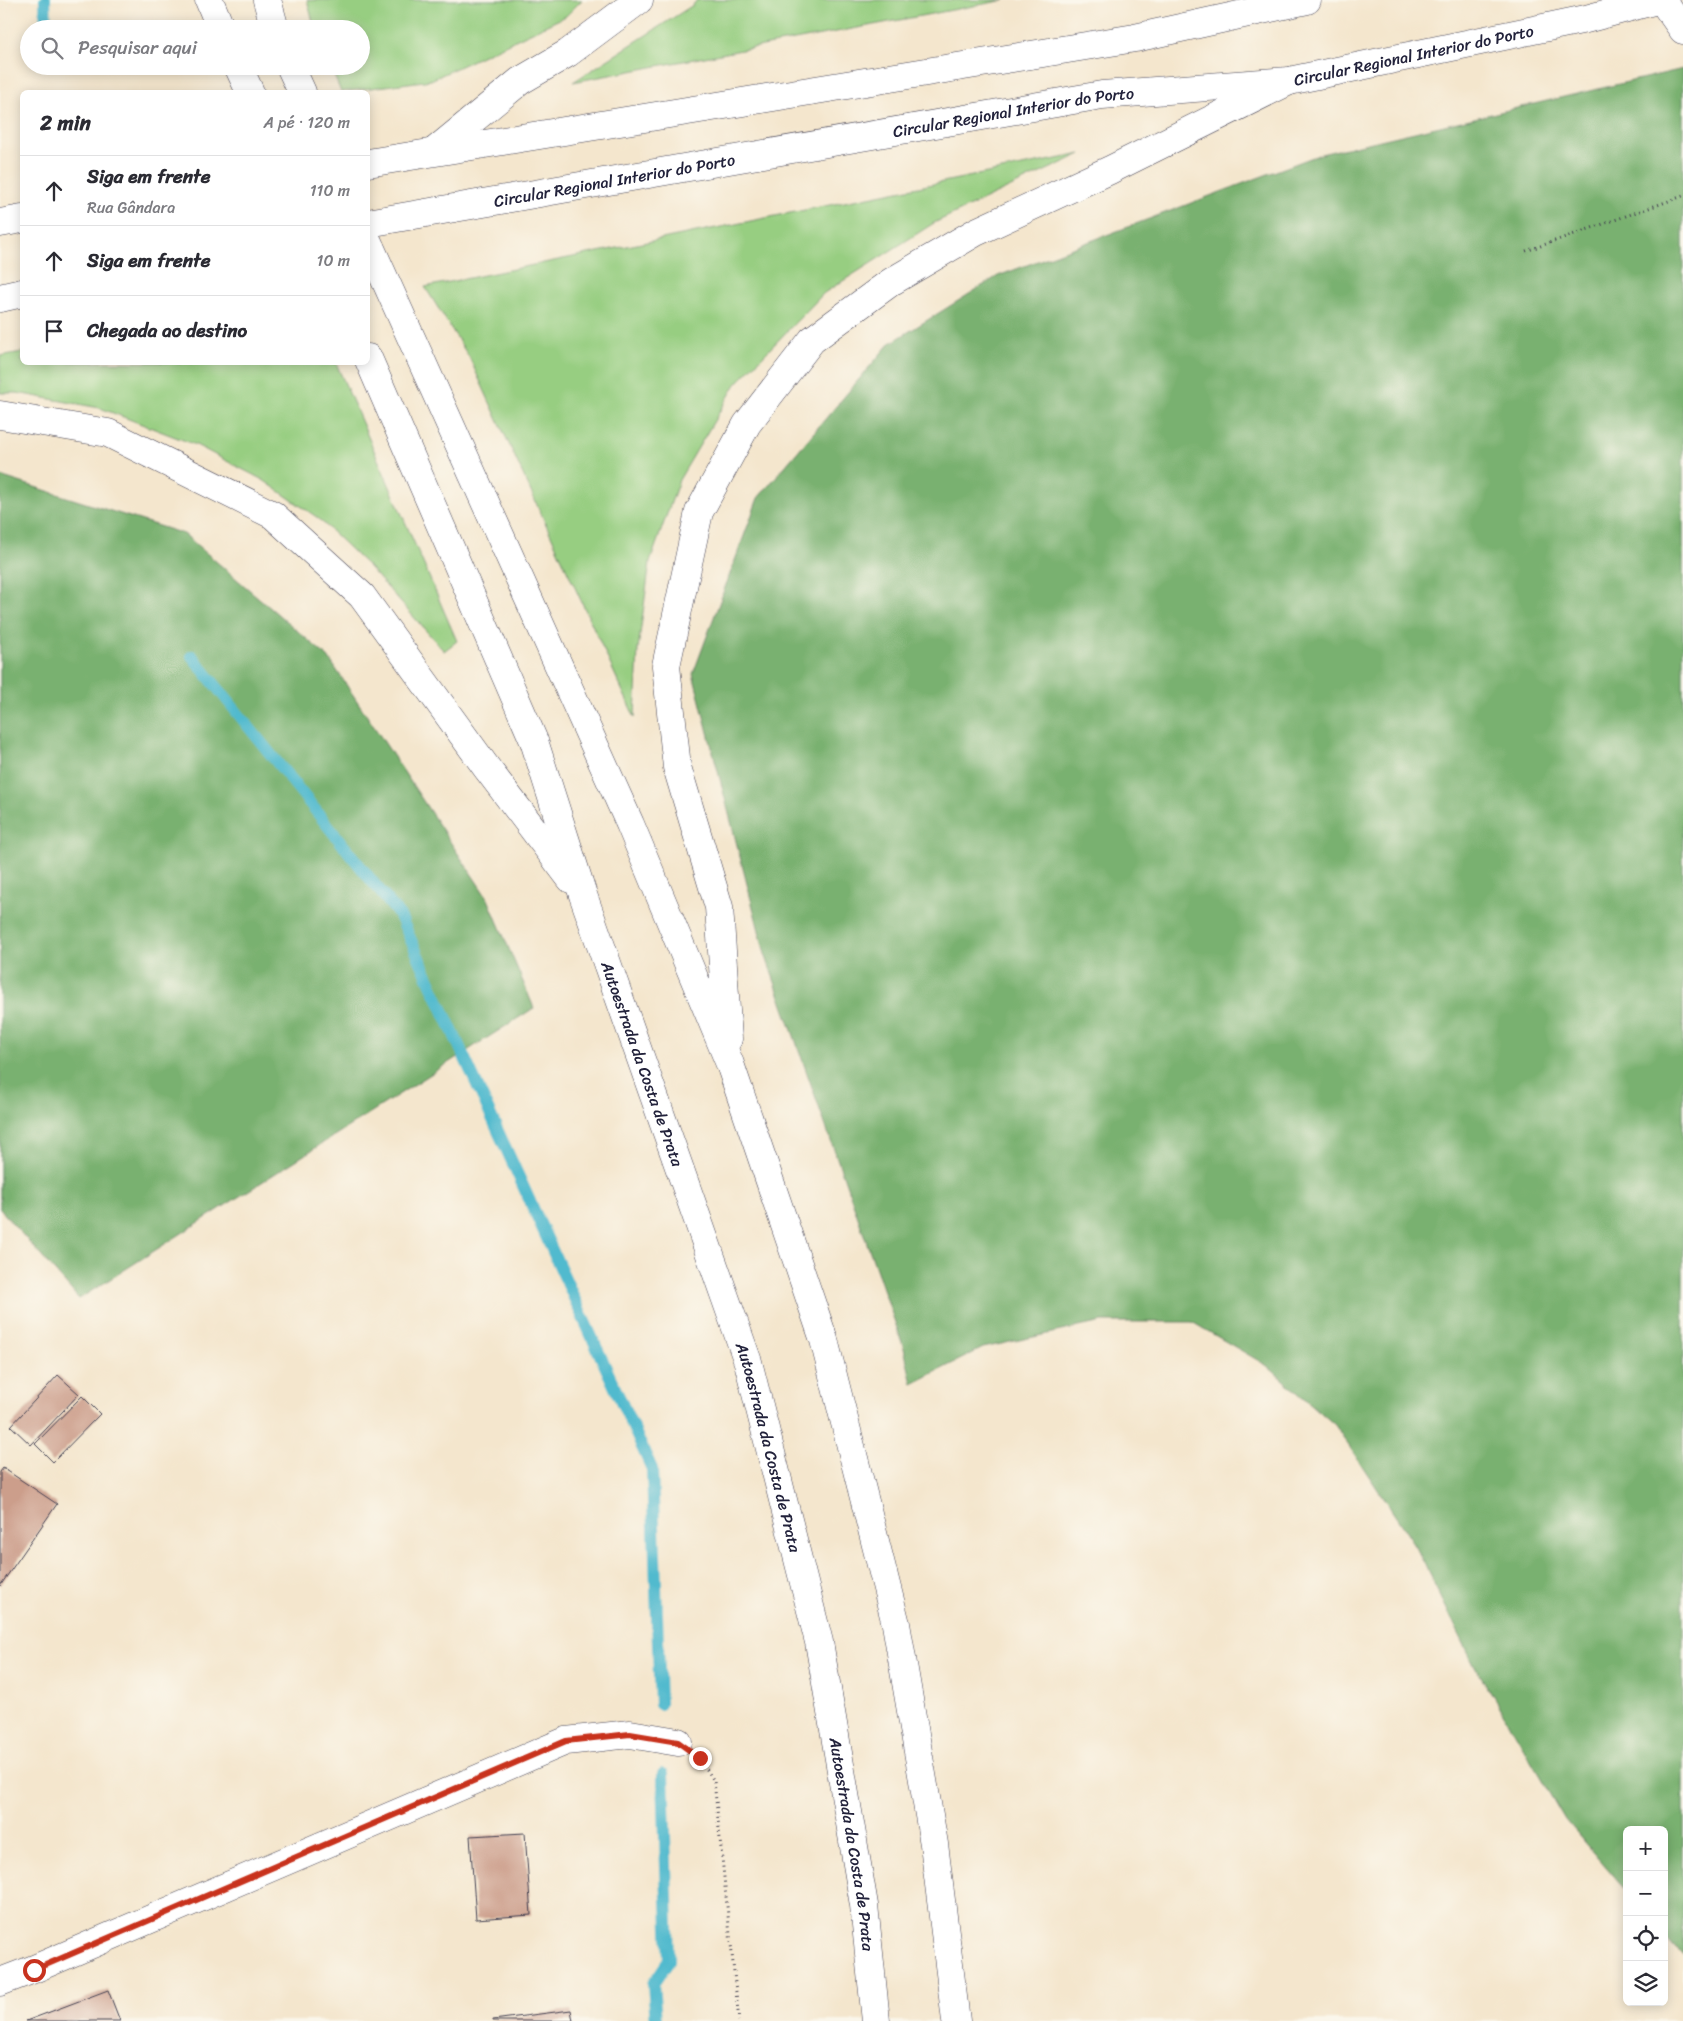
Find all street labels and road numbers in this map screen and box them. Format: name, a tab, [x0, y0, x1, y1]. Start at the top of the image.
street label: Circular Regional Interior do Porto	[1291, 16, 1536, 95]
street label: Circular Regional Interior do Porto	[890, 79, 1135, 146]
street label: Circular Regional Interior do Porto	[492, 145, 737, 216]
street label: Autoestrada da Costa de Prata	[592, 956, 692, 1172]
street label: Autoestrada da Costa de Prata	[727, 1337, 810, 1556]
street label: Autoestrada da Costa de Prata	[820, 1734, 883, 1953]

